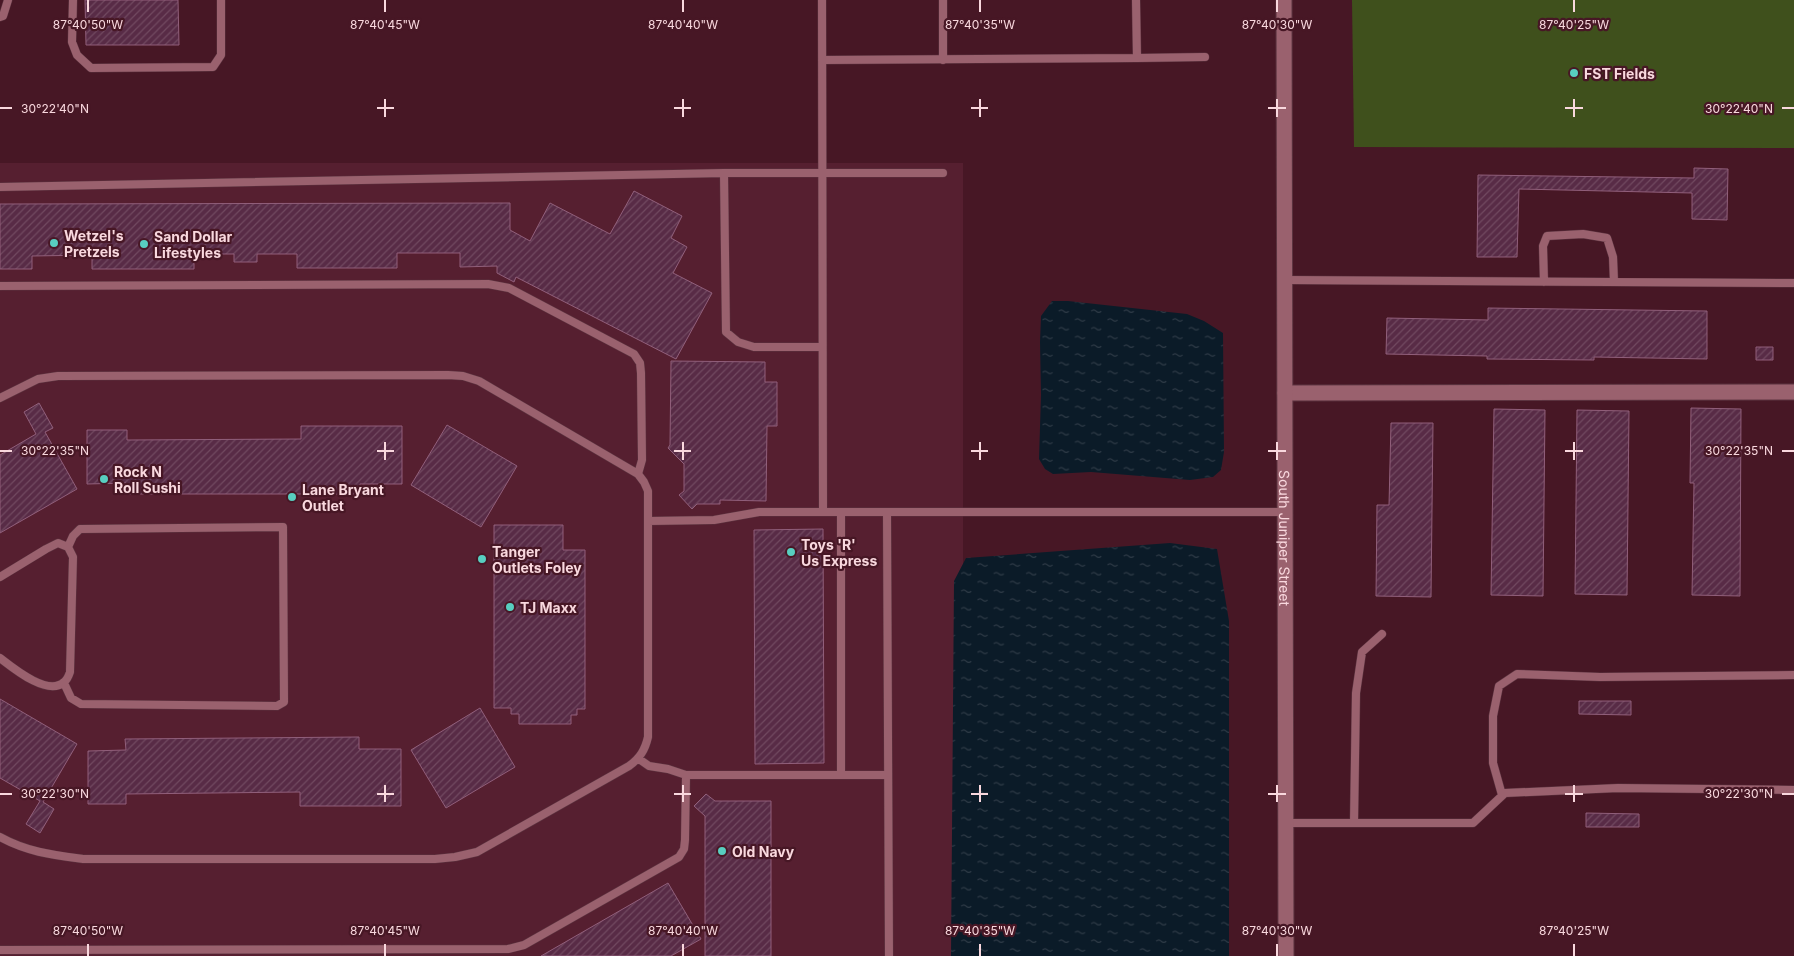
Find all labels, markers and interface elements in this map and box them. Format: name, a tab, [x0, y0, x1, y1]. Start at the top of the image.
text: 87°40'50"W	[53, 17, 123, 32]
text: 87°40'45"W	[350, 17, 420, 32]
text: 87°40'40"W	[648, 17, 718, 32]
text: 87°40'35"W	[945, 17, 1015, 32]
text: 87°40'30"W	[1242, 17, 1312, 32]
text: 87°40'25"W	[1539, 17, 1609, 32]
place label: FST Fields	[1584, 65, 1655, 82]
marker: FST Fields	[1568, 67, 1580, 79]
text: 30°22'40"N	[21, 101, 89, 116]
text: 30°22'40"N	[1705, 101, 1773, 116]
place label: Wetzel's Pretzels	[64, 227, 124, 260]
place label: Sand Dollar Lifestyles	[154, 228, 233, 261]
marker: Wetzel's Pretzels	[48, 237, 60, 249]
marker: Sand Dollar Lifestyles	[138, 238, 150, 250]
text: 30°22'35"N	[21, 443, 89, 458]
text: 30°22'35"N	[1705, 443, 1773, 458]
place label: Rock N Roll Sushi	[114, 463, 181, 496]
street label: South Juniper Street	[1276, 470, 1294, 606]
marker: Rock N Roll Sushi	[98, 473, 110, 485]
place label: Lane Bryant Outlet	[302, 481, 384, 514]
marker: Lane Bryant Outlet	[286, 491, 298, 503]
place label: Toys 'R' Us Express	[801, 536, 877, 569]
place label: Tanger Outlets Foley	[492, 543, 582, 576]
marker: Toys 'R' Us Express	[785, 546, 797, 558]
marker: Tanger Outlets Foley	[476, 553, 488, 565]
place label: TJ Maxx	[520, 599, 577, 616]
marker: TJ Maxx	[504, 601, 516, 613]
text: 30°22'30"N	[21, 786, 89, 801]
text: 30°22'30"N	[1705, 786, 1773, 801]
place label: Old Navy	[732, 843, 795, 860]
marker: Old Navy	[716, 845, 728, 857]
text: 87°40'50"W	[53, 923, 123, 938]
text: 87°40'45"W	[350, 923, 420, 938]
text: 87°40'40"W	[648, 923, 718, 938]
text: 87°40'35"W	[945, 923, 1015, 938]
text: 87°40'30"W	[1242, 923, 1312, 938]
text: 87°40'25"W	[1539, 923, 1609, 938]

